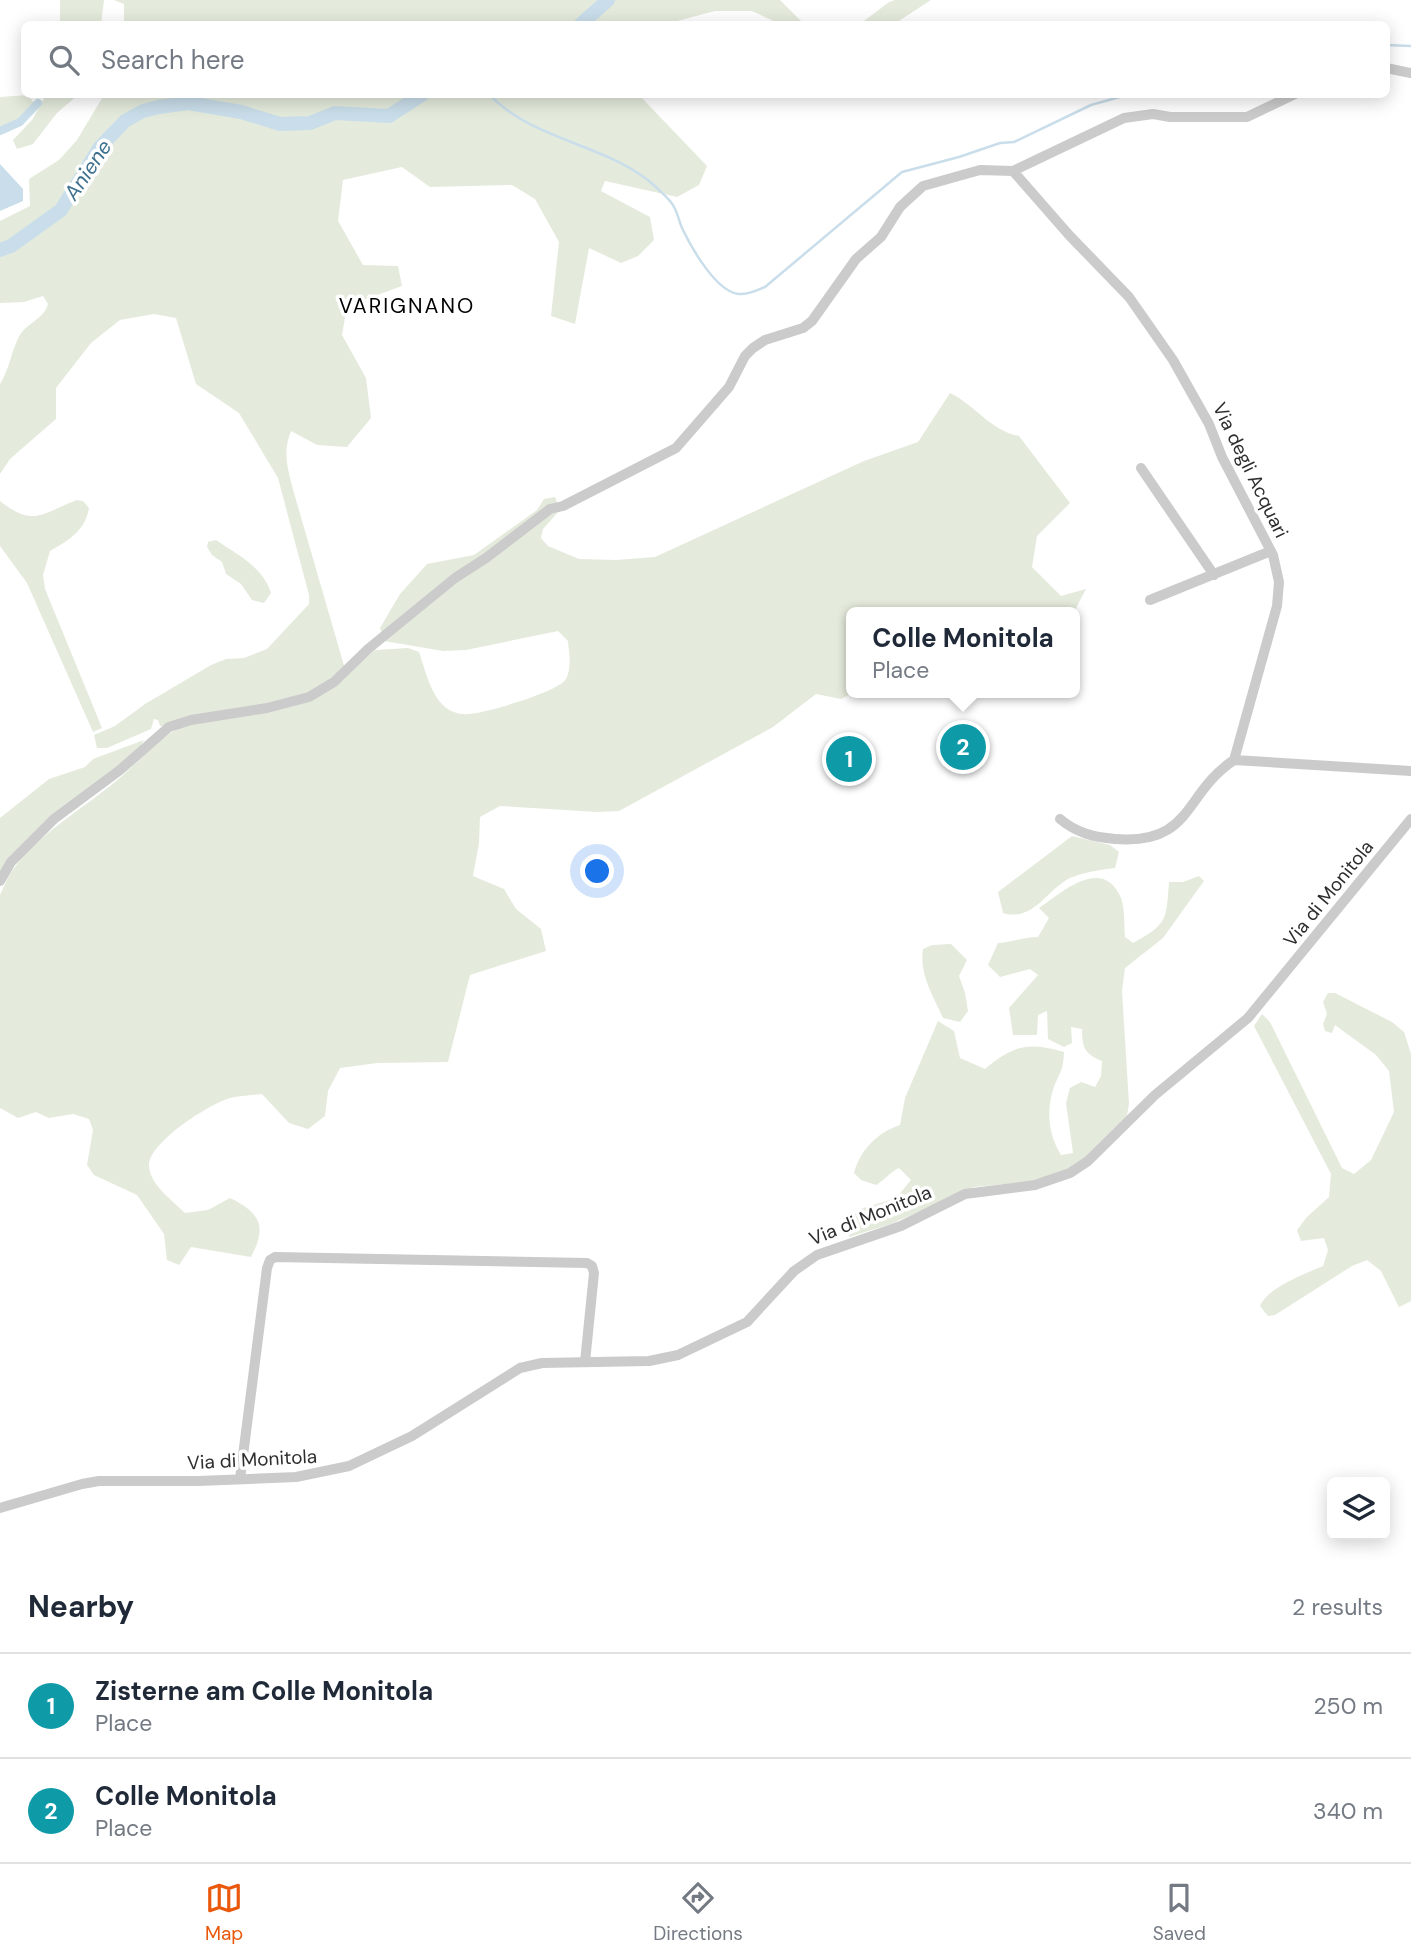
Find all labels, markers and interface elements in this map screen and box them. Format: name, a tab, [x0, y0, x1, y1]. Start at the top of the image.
search box	[21, 21, 1390, 98]
icon: search	[45, 41, 83, 79]
text: Search here	[101, 43, 244, 77]
water label: Aniene	[57, 134, 118, 206]
district label: VARIGNANO	[339, 292, 475, 320]
street label: Via degli Acquari	[1207, 398, 1294, 542]
popup	[846, 607, 1080, 698]
text: Colle Monitola	[872, 621, 1054, 655]
text: Place	[872, 655, 929, 685]
pin: 2	[940, 721, 986, 773]
pin: 1	[826, 733, 872, 785]
street label: Via di Monitola	[1278, 835, 1379, 952]
your location	[580, 854, 614, 888]
street label: Via di Monitola	[805, 1180, 935, 1251]
street label: Via di Monitola	[186, 1444, 318, 1475]
map controls	[1327, 1477, 1390, 1540]
button: layers	[1327, 1477, 1390, 1540]
text: Nearby	[28, 1587, 134, 1626]
text: 2 results	[1292, 1592, 1383, 1622]
text: Zisterne am Colle Monitola	[95, 1674, 433, 1708]
text: 1	[47, 1691, 55, 1721]
text: 250 m	[1313, 1691, 1383, 1721]
text: Place	[95, 1708, 152, 1738]
text: Colle Monitola	[95, 1779, 277, 1813]
text: 2	[44, 1796, 58, 1826]
text: 340 m	[1313, 1796, 1383, 1826]
text: Place	[95, 1813, 152, 1843]
tab: Map	[205, 1879, 243, 1946]
tab: Directions	[653, 1879, 743, 1946]
tab: Saved	[1153, 1879, 1206, 1946]

